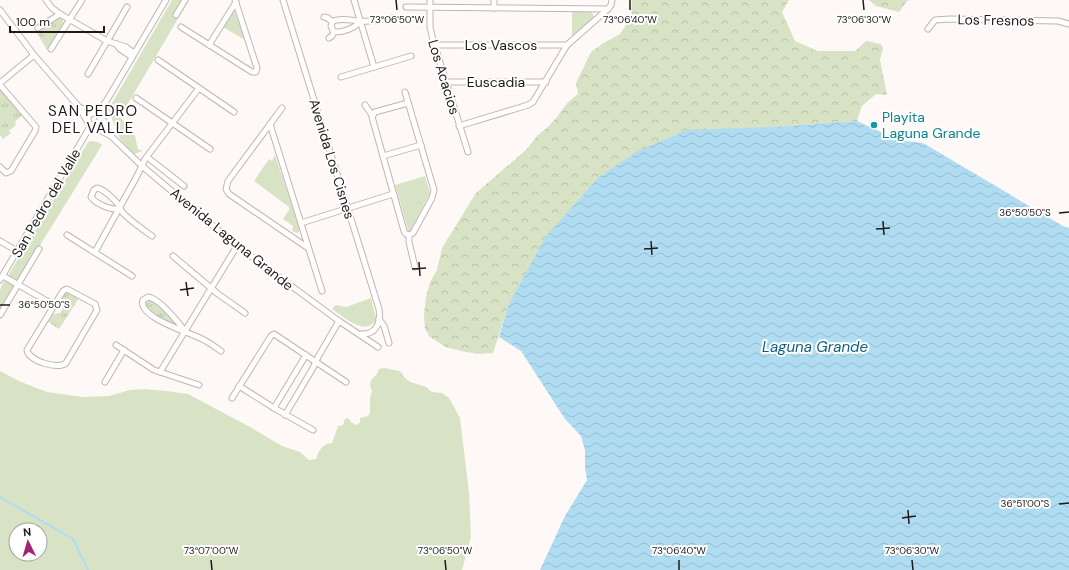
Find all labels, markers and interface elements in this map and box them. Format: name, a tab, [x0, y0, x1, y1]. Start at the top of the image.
scale bar	[10, 8, 104, 34]
street label: Los Fresnos	[957, 10, 1035, 30]
text: 73°06'50"W	[370, 13, 424, 26]
text: 73°06'40"W	[603, 13, 657, 26]
text: 73°06'30"W	[837, 13, 892, 26]
text: 100 m	[16, 14, 50, 30]
street label: Los Vascos	[465, 36, 537, 54]
street label: Los Acacios	[424, 37, 464, 117]
street label: Euscadia	[467, 73, 525, 91]
street label: Avenida Los Cisnes	[305, 97, 359, 221]
district label: SAN PEDRO DEL VALLE	[48, 101, 138, 138]
place label: Playita Laguna Grande	[882, 108, 980, 142]
marker: Playita Laguna Grande	[869, 120, 879, 130]
street label: San Pedro del Valle	[7, 145, 85, 261]
street label: Avenida Laguna Grande	[167, 184, 297, 294]
text: 36°50'50"S	[999, 206, 1051, 219]
text: 36°50'50"S	[18, 298, 70, 311]
water label: Laguna Grande	[762, 337, 868, 357]
text: 36°51'00"S	[1001, 497, 1050, 510]
north arrow	[8, 522, 48, 562]
text: N	[23, 525, 32, 539]
text: 73°07'00"W	[184, 544, 239, 557]
text: 73°06'50"W	[418, 544, 472, 557]
text: 73°06'40"W	[652, 544, 706, 557]
text: 73°06'30"W	[885, 544, 940, 557]

